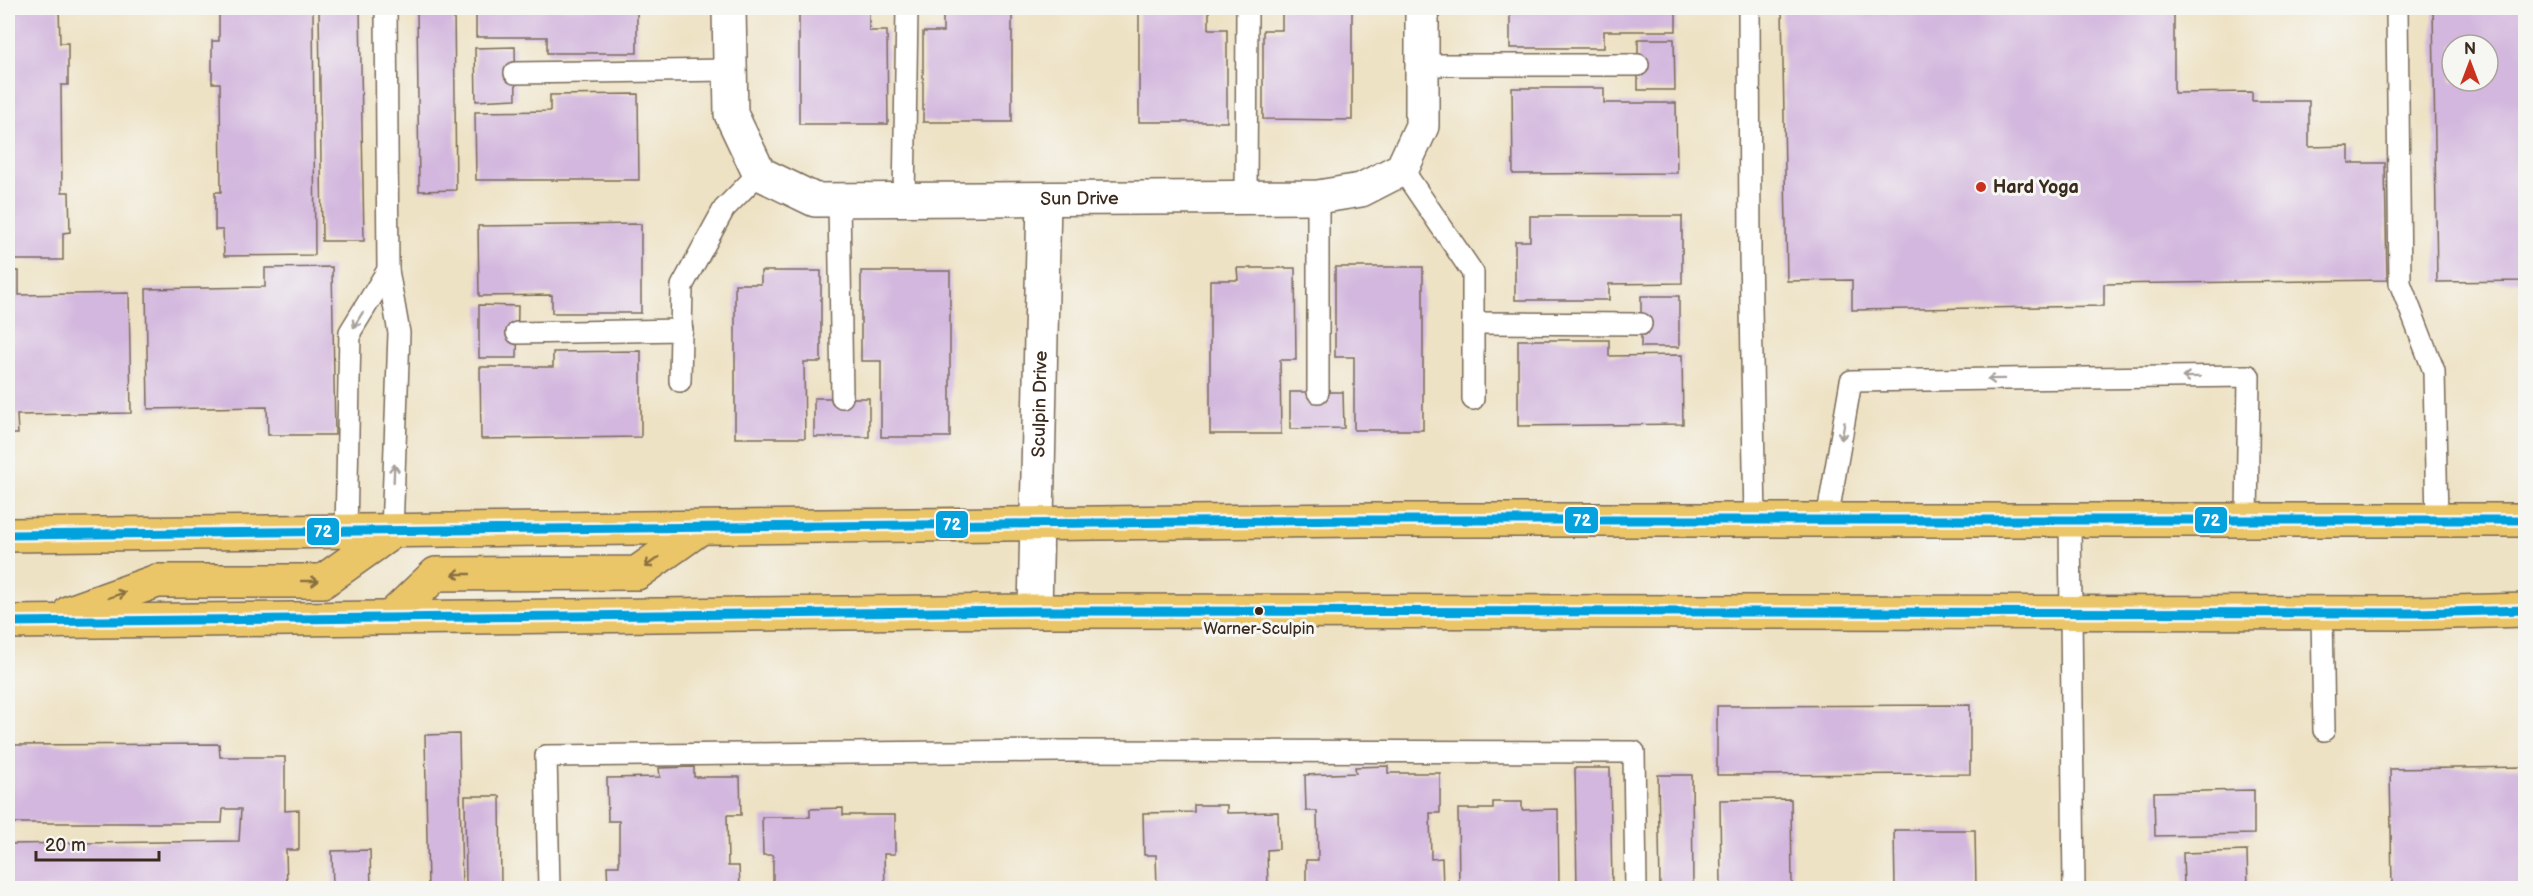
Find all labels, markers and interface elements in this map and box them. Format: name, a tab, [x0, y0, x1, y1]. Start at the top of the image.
north arrow	[2440, 33, 2500, 93]
text: N	[2464, 40, 2476, 59]
place label: Hard Yoga	[1993, 177, 2079, 198]
marker: Hard Yoga	[1974, 180, 1988, 194]
street label: Sun Drive	[1040, 188, 1119, 209]
one-way arrow	[351, 311, 363, 328]
street label: Sculpin Drive	[1028, 350, 1051, 458]
one-way arrow	[2181, 371, 2201, 383]
one-way arrow	[1986, 373, 2006, 385]
one-way arrow	[1837, 420, 1848, 440]
one-way arrow	[389, 464, 400, 484]
line badge: 72	[1564, 506, 1599, 534]
line badge: 72	[2194, 506, 2228, 534]
line badge: 72	[935, 510, 969, 539]
text: 72	[1573, 512, 1592, 531]
text: 72	[2202, 512, 2221, 531]
text: 72	[943, 516, 962, 535]
line badge: 72	[306, 517, 340, 546]
text: 72	[314, 523, 333, 542]
one-way arrow	[645, 556, 661, 568]
one-way arrow	[451, 568, 471, 580]
one-way arrow	[300, 575, 320, 587]
one-way arrow	[108, 589, 126, 600]
marker: Warner-Sculpin	[1253, 605, 1265, 617]
place label: Warner-Sculpin	[1204, 620, 1314, 639]
scale bar	[36, 824, 159, 862]
text: 20 m	[45, 835, 86, 856]

